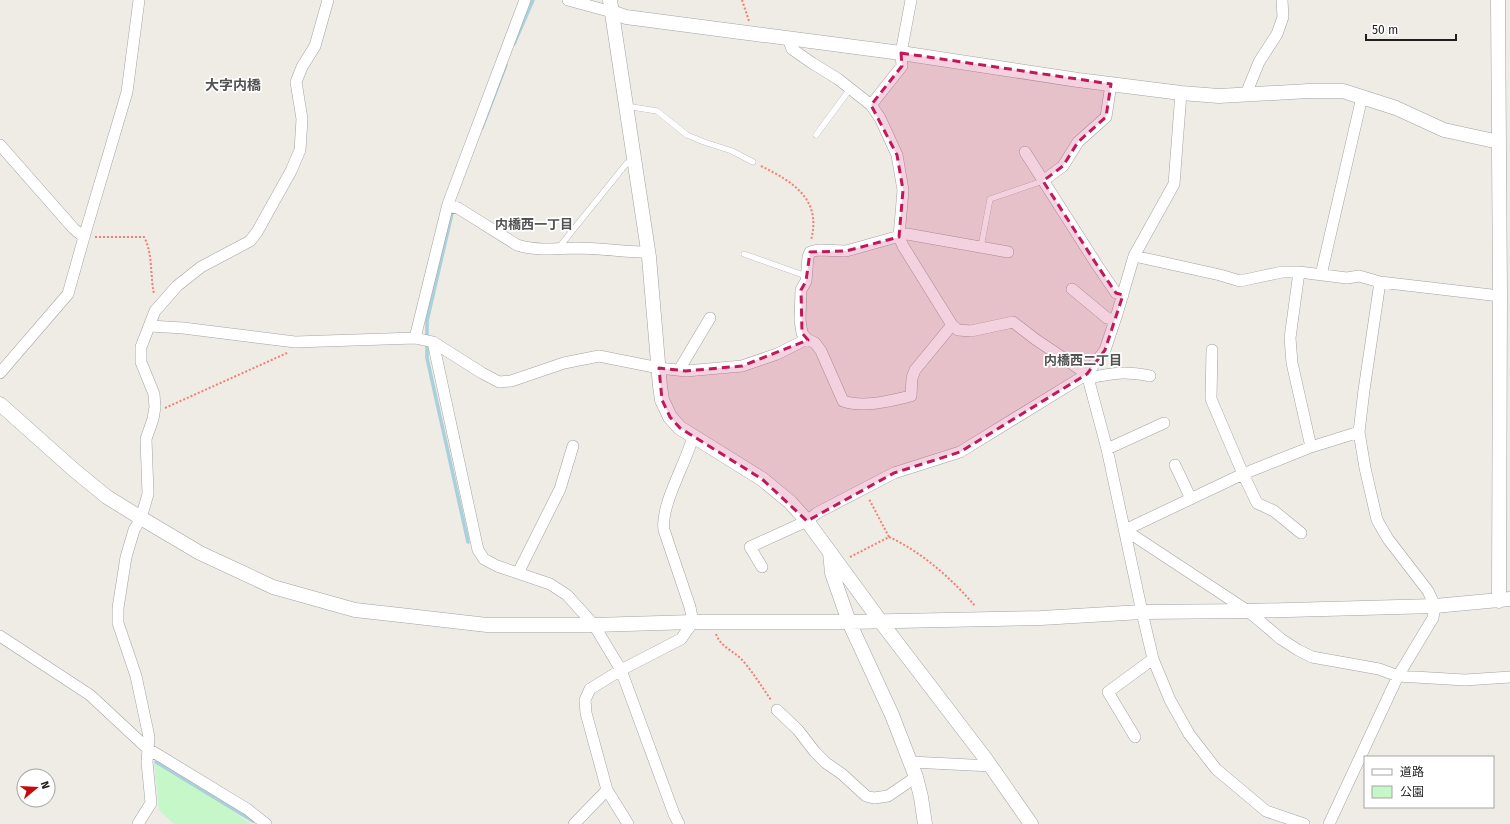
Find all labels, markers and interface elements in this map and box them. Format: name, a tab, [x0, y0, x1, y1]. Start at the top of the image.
scale bar	[1366, 16, 1456, 42]
text: 50 m	[1372, 23, 1398, 37]
district label: 大字内橋	[205, 77, 261, 94]
district label: 内橋西一丁目	[495, 217, 573, 232]
district label: 内橋西二丁目	[1044, 353, 1122, 368]
legend	[1364, 756, 1494, 808]
text: 道路	[1400, 765, 1424, 779]
north arrow	[16, 768, 56, 808]
text: N	[38, 780, 52, 791]
text: 公園	[1400, 785, 1424, 799]

